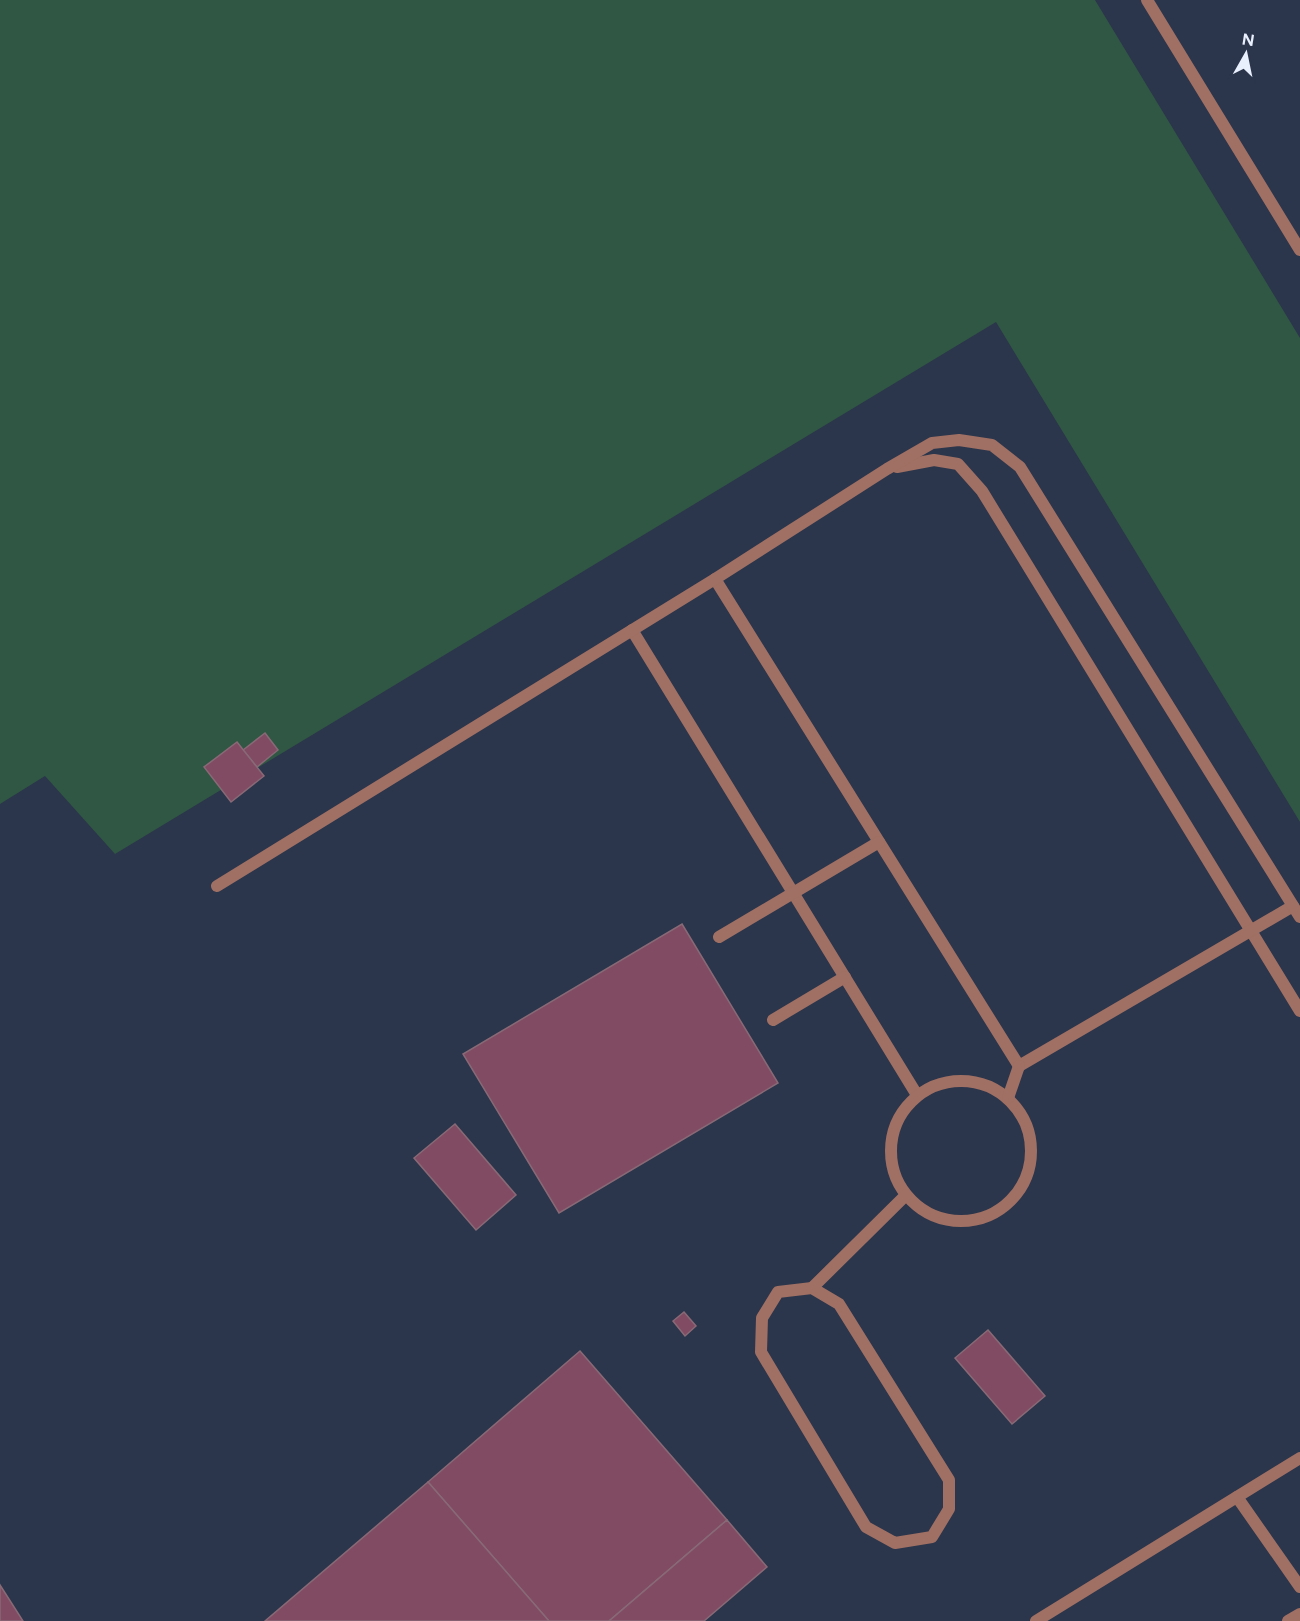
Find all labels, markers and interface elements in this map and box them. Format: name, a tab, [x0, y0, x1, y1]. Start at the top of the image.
north arrow	[1216, 24, 1276, 84]
text: N	[1241, 29, 1256, 50]

